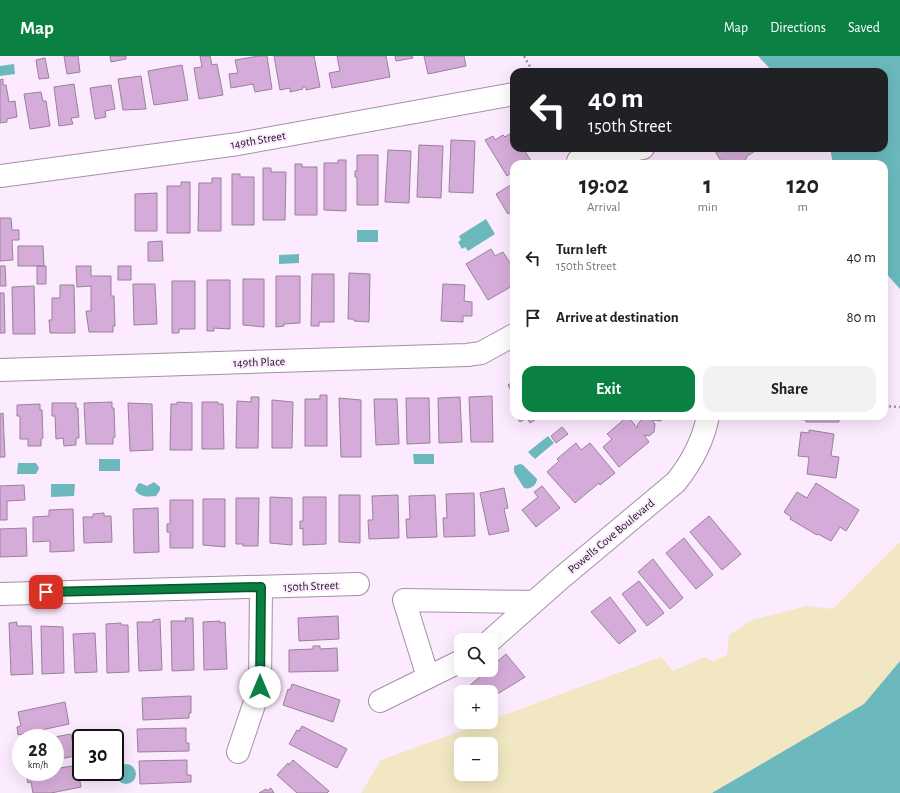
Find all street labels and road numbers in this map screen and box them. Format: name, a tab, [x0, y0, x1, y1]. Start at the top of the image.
street label: 149th Street	[229, 129, 287, 151]
street label: 149th Place	[233, 355, 285, 369]
street label: Powells Cove Boulevard	[566, 496, 656, 576]
street label: 150th Street	[283, 579, 339, 593]

